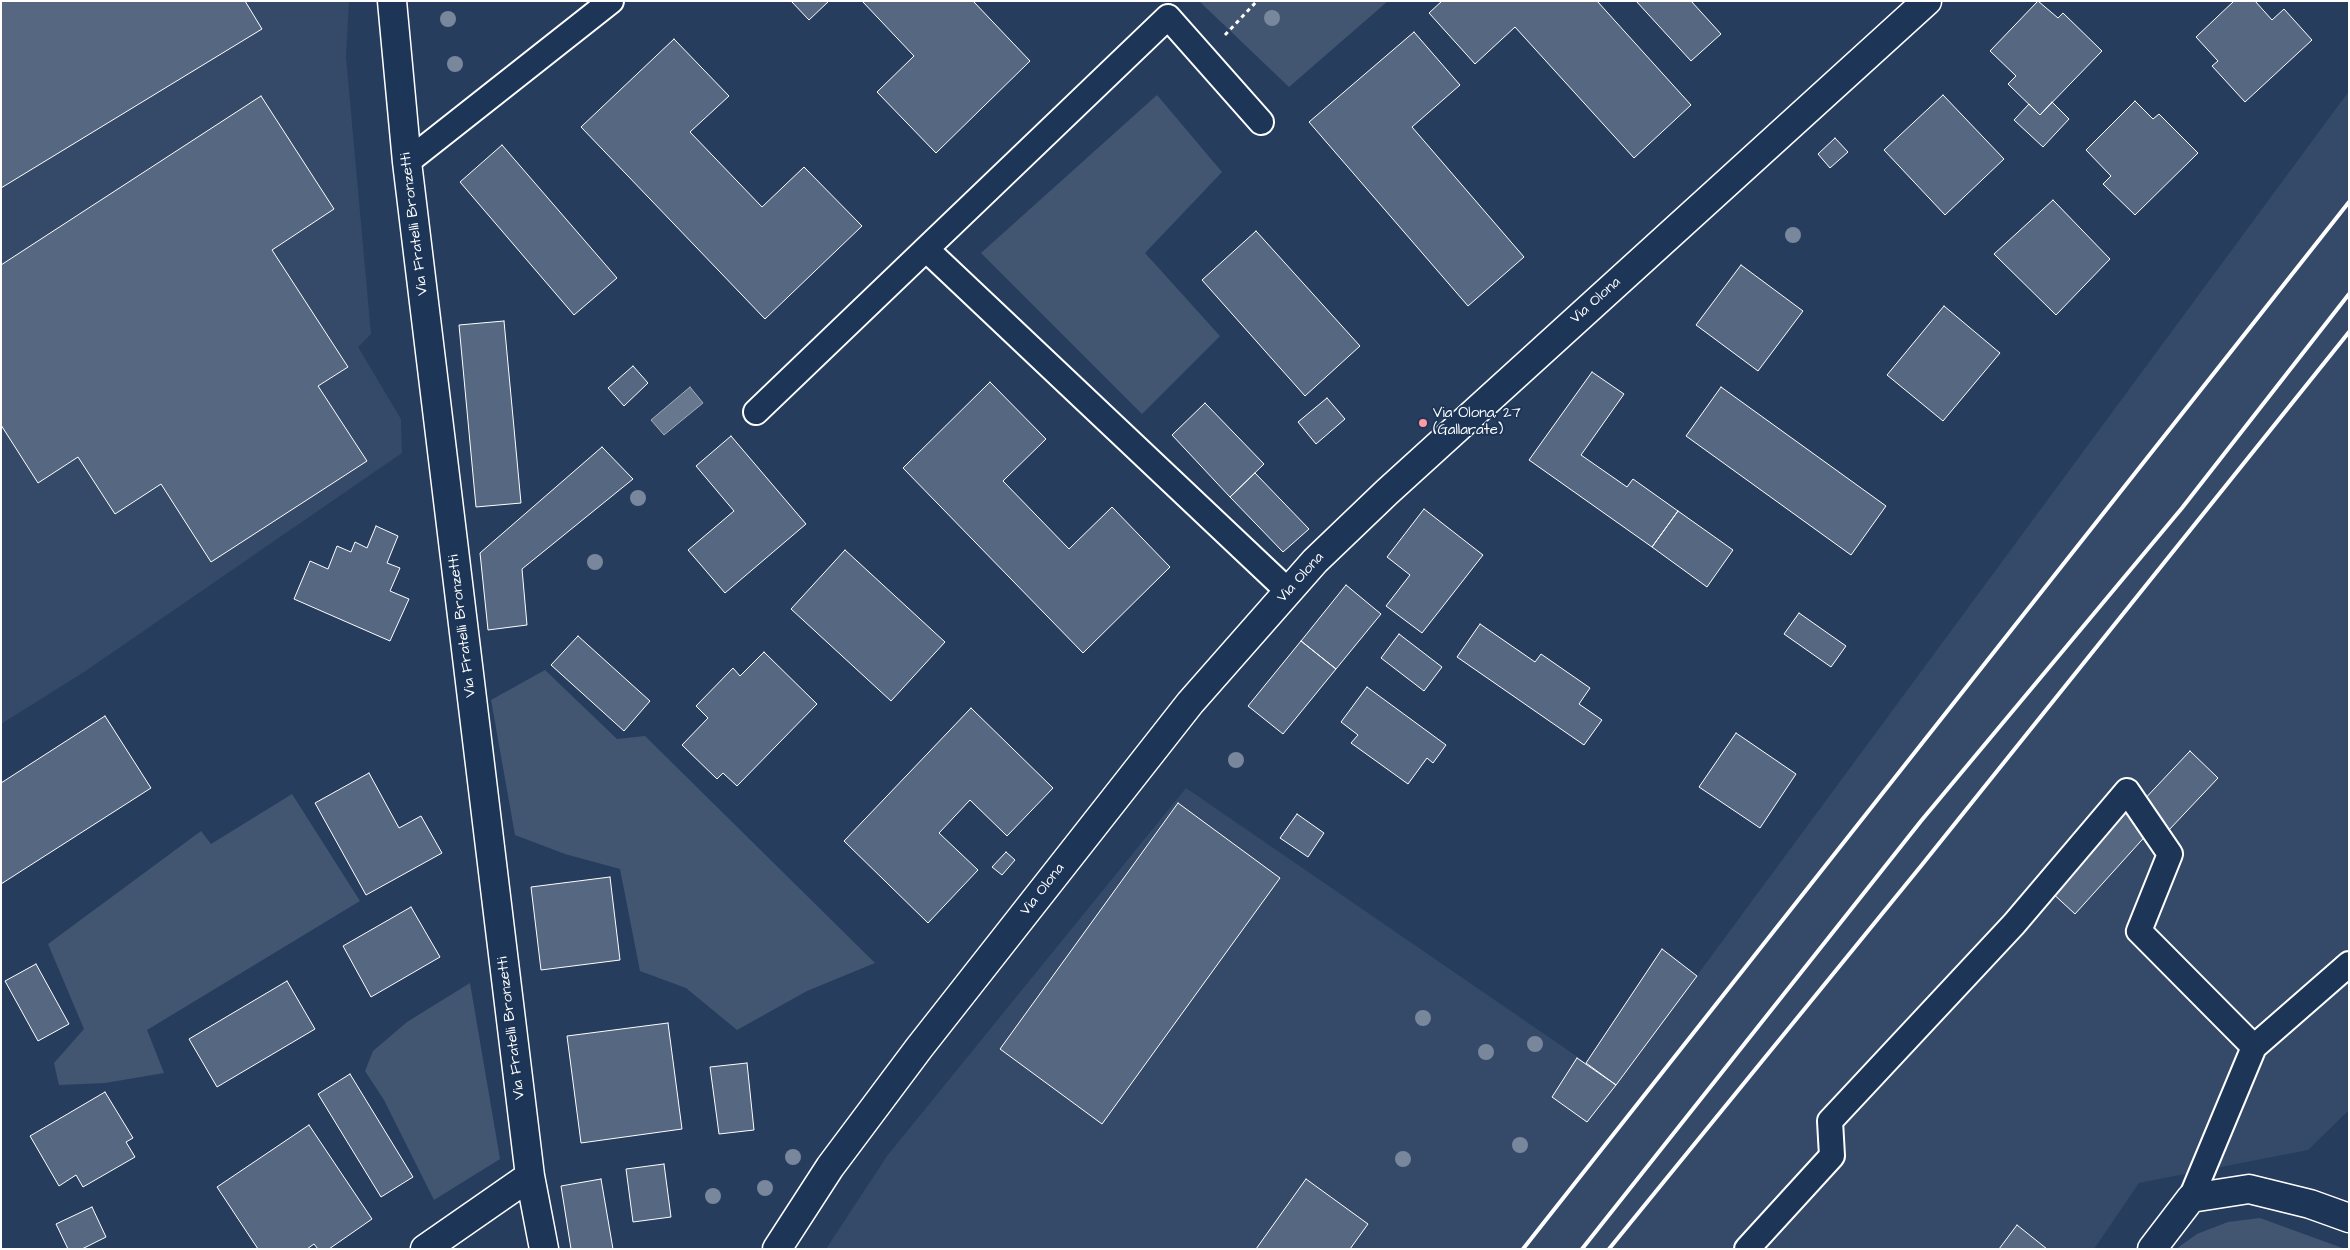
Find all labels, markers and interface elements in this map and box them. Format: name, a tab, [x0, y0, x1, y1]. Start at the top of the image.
street label: Via Fratelli Bronzetti	[397, 152, 433, 296]
street label: Via Olona	[1567, 274, 1625, 328]
place label: Via Olona, 27 (Gallarate)	[1433, 405, 1521, 440]
marker: Via Olona, 27 (Gallarate)	[1417, 417, 1429, 429]
street label: Via Olona	[1274, 549, 1328, 607]
street label: Via Fratelli Bronzetti	[445, 554, 481, 698]
street label: Via Olona	[1017, 860, 1069, 920]
street label: Via Fratelli Bronzetti	[494, 956, 530, 1100]

